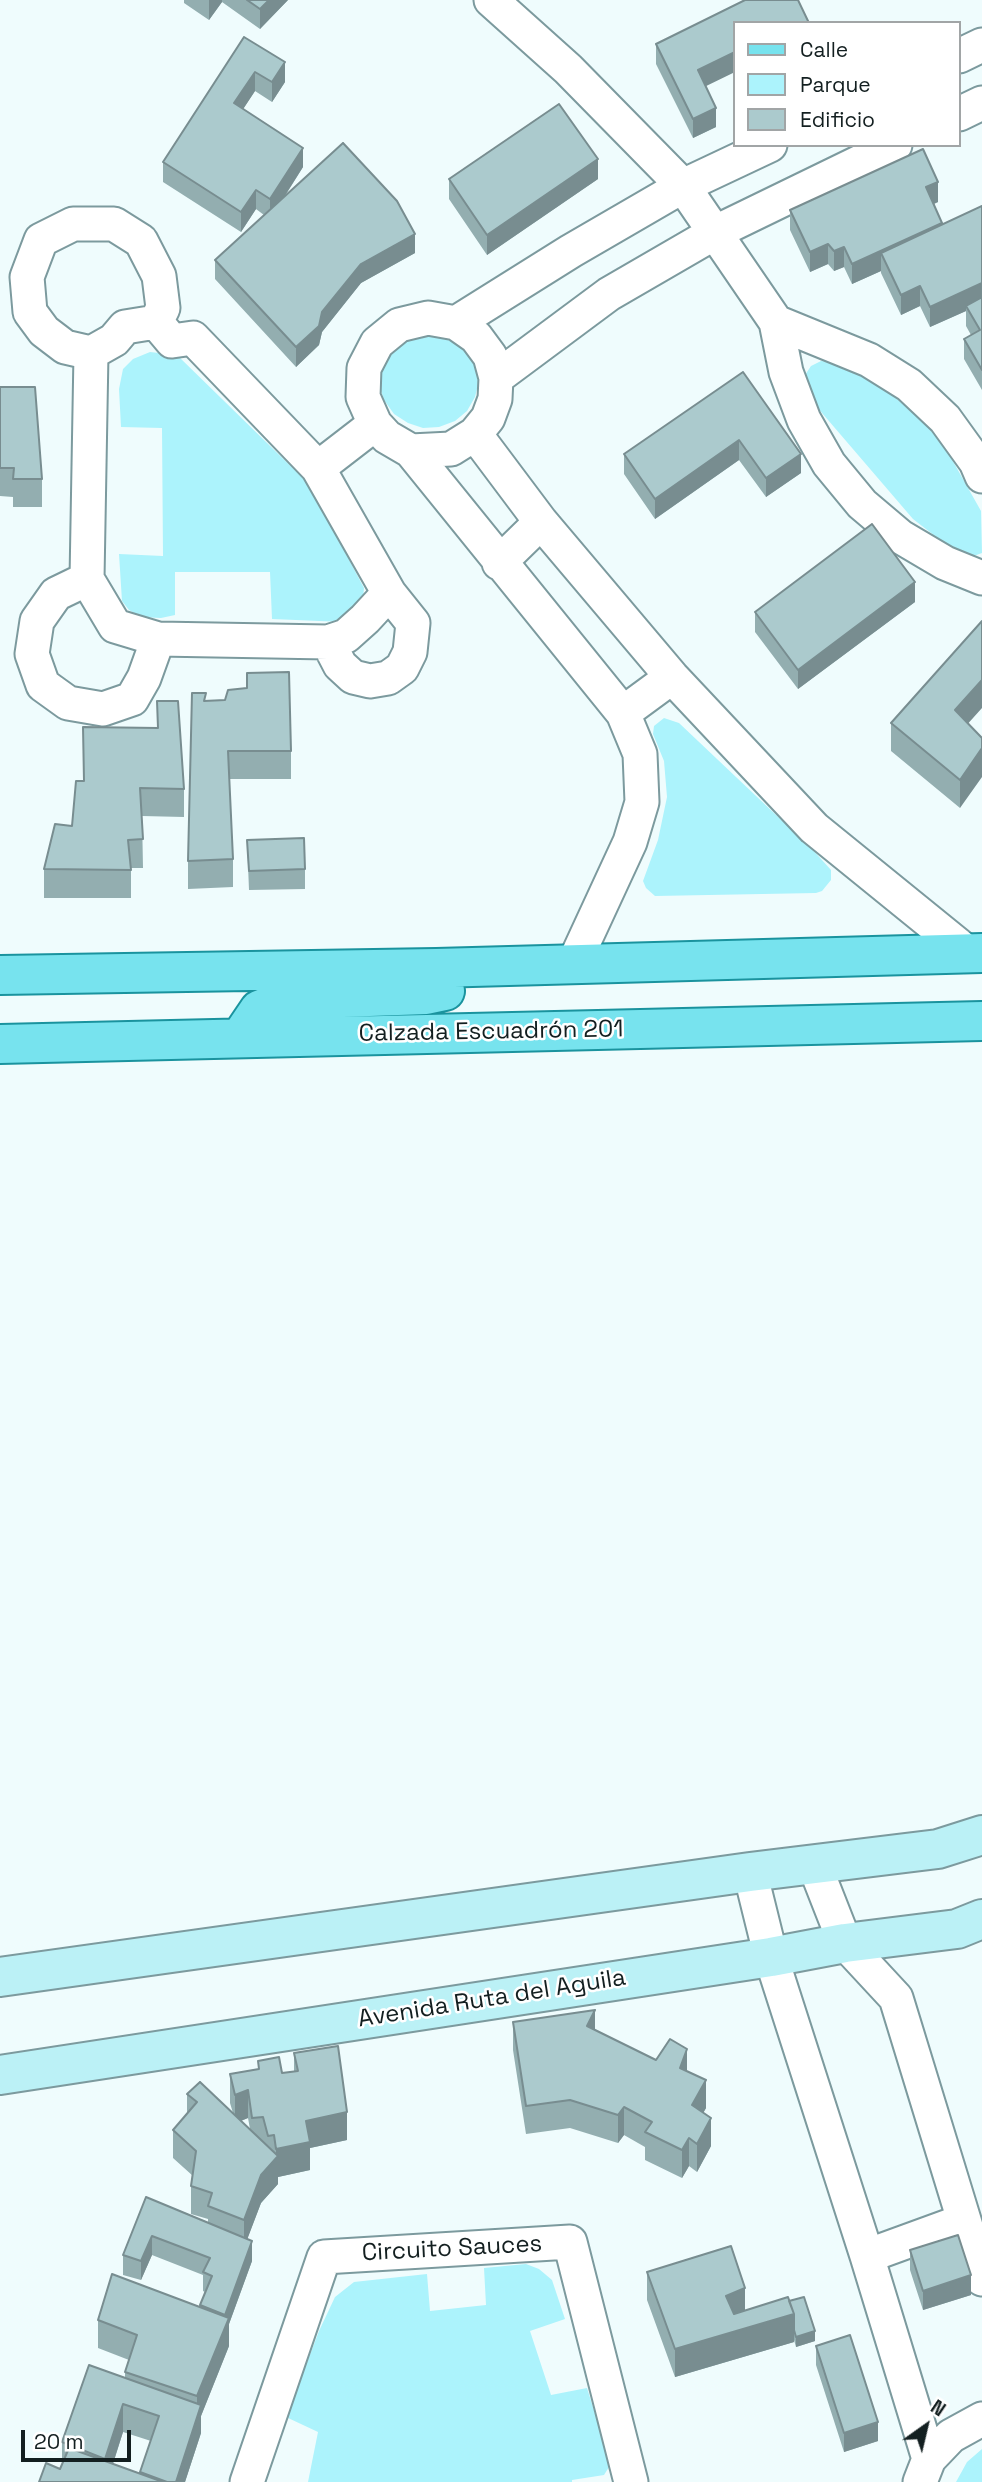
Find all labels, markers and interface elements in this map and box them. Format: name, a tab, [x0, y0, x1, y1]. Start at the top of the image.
legend	[734, 21, 961, 147]
text: Calle	[800, 36, 848, 63]
text: Parque	[800, 71, 871, 98]
text: Edificio	[800, 106, 875, 133]
street label: Calzada Escuadrón 201	[358, 1015, 624, 1049]
street label: Avenida Ruta del Aguila	[356, 1964, 628, 2034]
street label: Circuito Sauces	[361, 2230, 543, 2268]
north arrow	[891, 2391, 961, 2461]
text: N	[926, 2394, 950, 2422]
scale bar	[24, 2416, 135, 2460]
text: 20 m	[34, 2428, 84, 2455]

